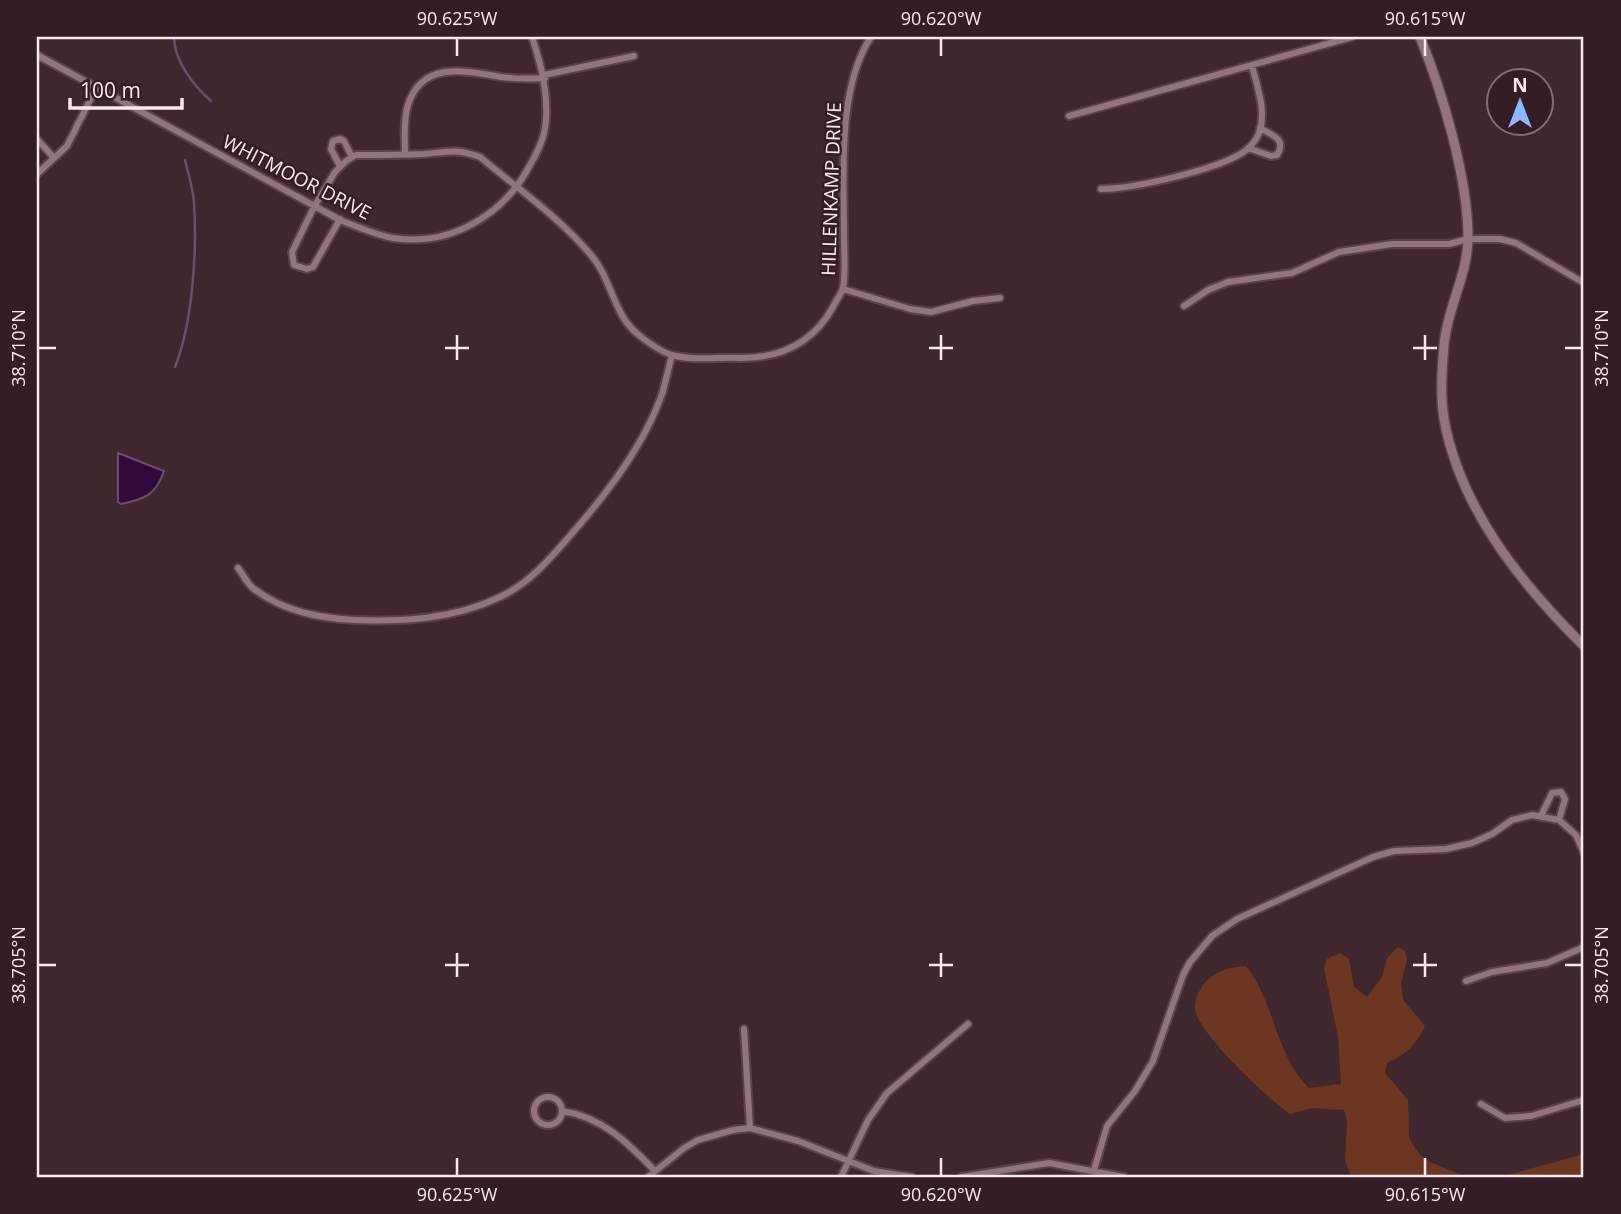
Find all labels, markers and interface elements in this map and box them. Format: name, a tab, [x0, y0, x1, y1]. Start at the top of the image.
text: 90.625°W	[417, 6, 498, 30]
text: 90.620°W	[901, 6, 982, 30]
text: 90.615°W	[1385, 6, 1466, 30]
scale bar	[70, 66, 182, 110]
north arrow	[1484, 66, 1554, 136]
text: N	[1512, 72, 1528, 98]
text: 100 m	[80, 76, 141, 104]
street label: HILLENKAMP DRIVE	[815, 102, 847, 276]
street label: WHITMOOR DRIVE	[218, 128, 376, 226]
text: 38.710°N	[6, 309, 30, 387]
text: 38.710°N	[1589, 309, 1613, 387]
text: 38.705°N	[6, 926, 30, 1004]
text: 38.705°N	[1589, 926, 1613, 1004]
text: 90.625°W	[417, 1182, 498, 1206]
text: 90.620°W	[901, 1182, 982, 1206]
text: 90.615°W	[1385, 1182, 1466, 1206]

